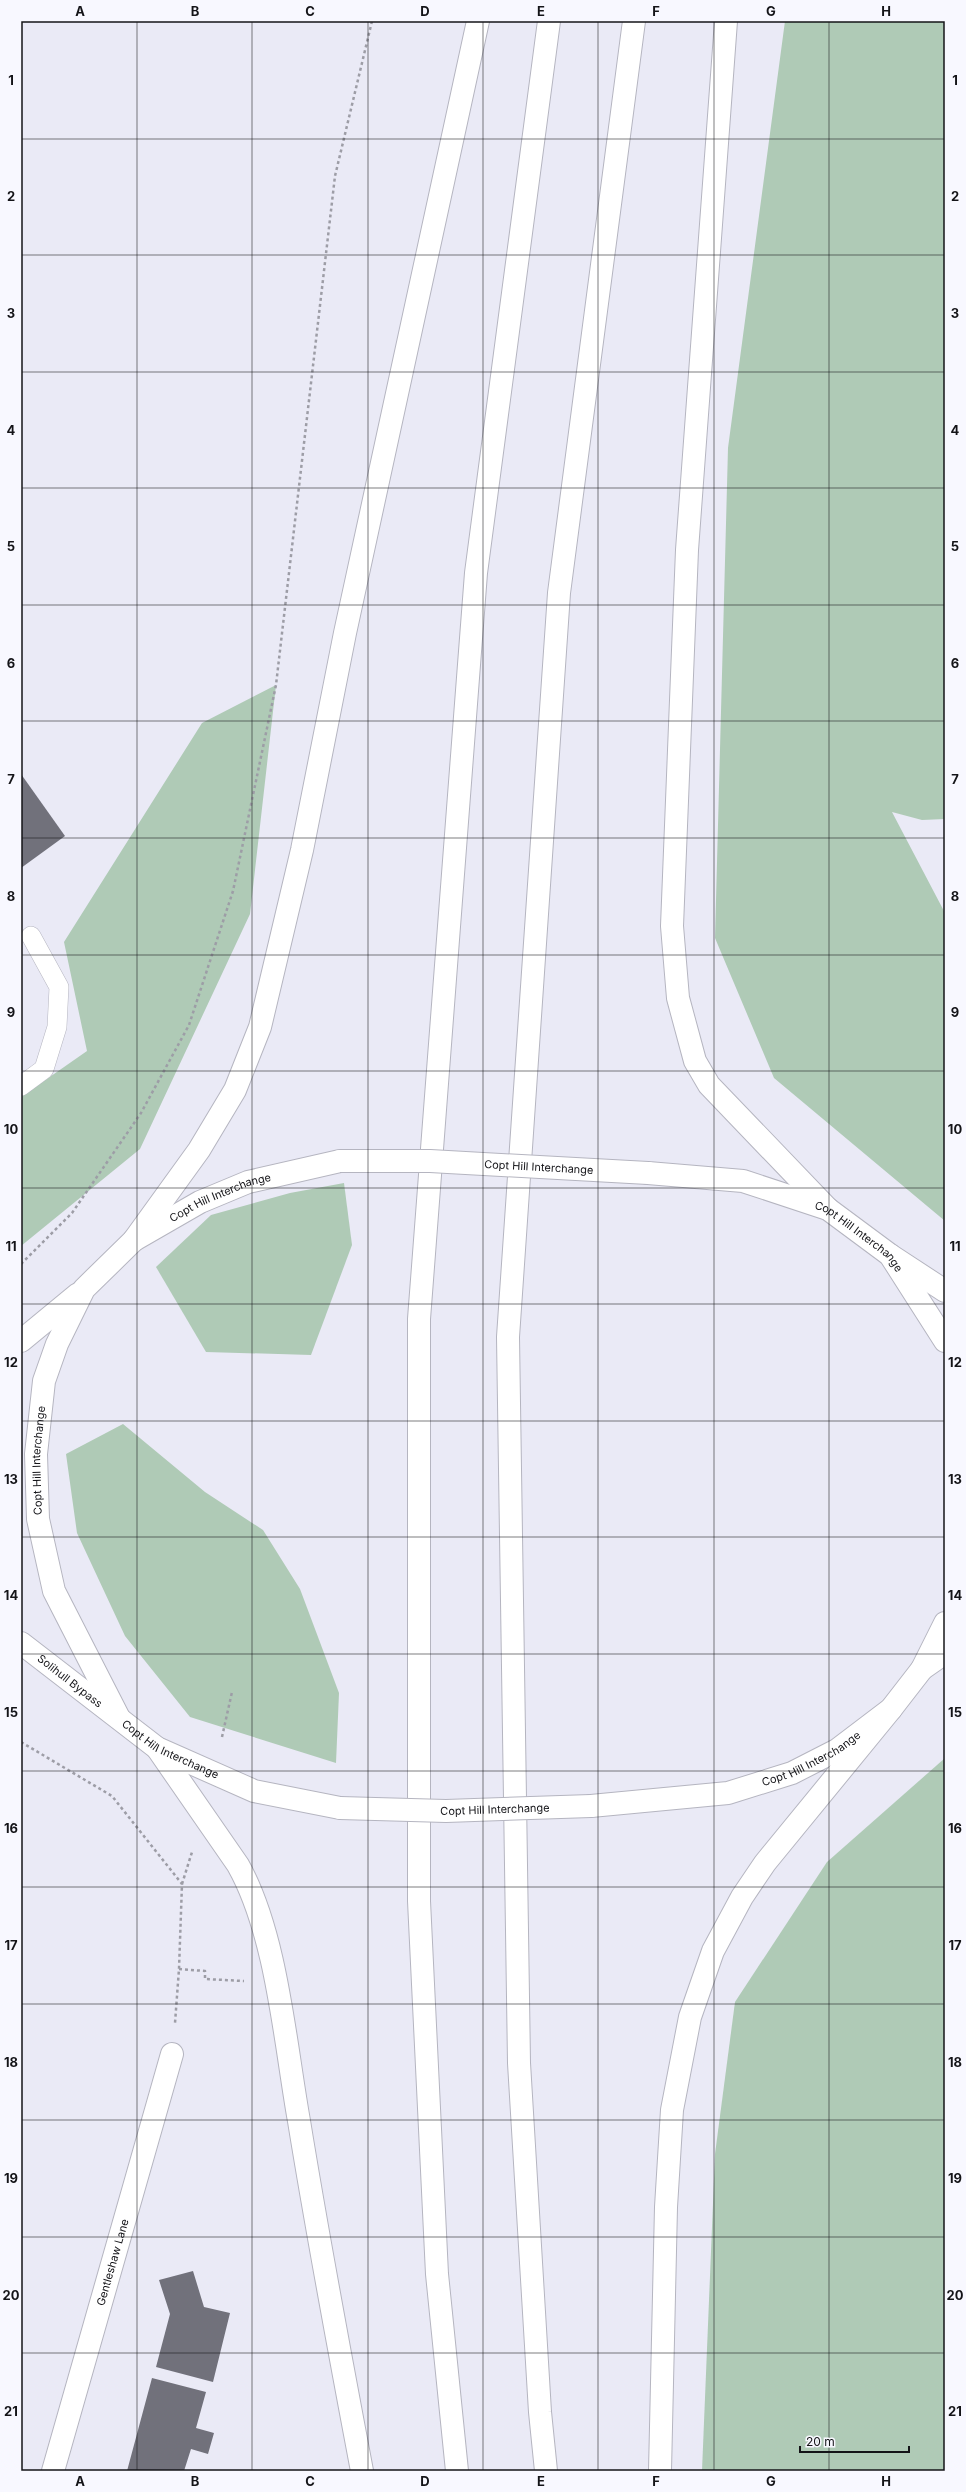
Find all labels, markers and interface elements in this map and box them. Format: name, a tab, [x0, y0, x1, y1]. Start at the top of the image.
text: A	[75, 3, 85, 19]
text: B	[191, 3, 200, 19]
text: C	[305, 3, 315, 19]
text: D	[420, 3, 430, 19]
text: E	[537, 3, 545, 19]
text: F	[652, 3, 660, 19]
text: G	[766, 3, 776, 19]
text: H	[881, 3, 891, 19]
text: 1	[8, 72, 14, 88]
text: 1	[952, 72, 958, 88]
text: 2	[7, 188, 15, 204]
text: 2	[951, 188, 959, 204]
text: 3	[7, 305, 15, 321]
text: 3	[951, 305, 959, 321]
text: 4	[7, 422, 16, 438]
text: 4	[951, 422, 960, 438]
text: 5	[7, 538, 15, 554]
text: 5	[951, 538, 959, 554]
text: 6	[7, 655, 15, 671]
text: 6	[951, 655, 959, 671]
text: 7	[7, 771, 15, 787]
text: 7	[951, 771, 959, 787]
text: 8	[7, 888, 15, 904]
text: 8	[951, 888, 959, 904]
text: 9	[7, 1004, 15, 1020]
text: 9	[951, 1004, 959, 1020]
text: 10	[4, 1121, 18, 1137]
text: 10	[948, 1121, 962, 1137]
street label: Copt Hill Interchange	[484, 1157, 594, 1177]
street label: Copt Hill Interchange	[167, 1170, 272, 1225]
street label: Copt Hill Interchange	[813, 1198, 906, 1275]
text: 11	[5, 1238, 17, 1254]
text: 11	[949, 1238, 961, 1254]
text: 12	[4, 1354, 18, 1370]
text: 12	[948, 1354, 962, 1370]
street label: Copt Hill Interchange	[29, 1405, 48, 1515]
text: 13	[4, 1471, 18, 1487]
text: 13	[948, 1471, 962, 1487]
text: 14	[4, 1587, 18, 1603]
text: 14	[948, 1587, 962, 1603]
street label: Solihull Bypass	[35, 1651, 106, 1711]
text: 15	[4, 1704, 18, 1720]
text: 15	[948, 1704, 962, 1720]
street label: Copt Hill Interchange	[119, 1716, 221, 1782]
street label: Copt Hill Interchange	[760, 1728, 863, 1789]
street label: Copt Hill Interchange	[440, 1800, 550, 1818]
text: 16	[4, 1820, 18, 1836]
text: 16	[948, 1820, 962, 1836]
text: 17	[4, 1937, 18, 1953]
text: 17	[948, 1937, 962, 1953]
text: 18	[4, 2054, 18, 2070]
text: 18	[948, 2054, 962, 2070]
text: 19	[4, 2170, 18, 2186]
text: 19	[948, 2170, 962, 2186]
street label: Gentleshaw Lane	[93, 2217, 132, 2307]
text: 20	[3, 2287, 20, 2303]
text: 20	[947, 2287, 964, 2303]
text: 21	[4, 2403, 18, 2419]
text: 21	[948, 2403, 962, 2419]
scale bar	[800, 2428, 909, 2454]
text: 20 m	[806, 2434, 835, 2449]
text: A	[75, 2473, 85, 2489]
text: B	[191, 2473, 200, 2489]
text: C	[305, 2473, 315, 2489]
text: D	[420, 2473, 430, 2489]
text: E	[537, 2473, 545, 2489]
text: F	[652, 2473, 660, 2489]
text: G	[766, 2473, 776, 2489]
text: H	[881, 2473, 891, 2489]

